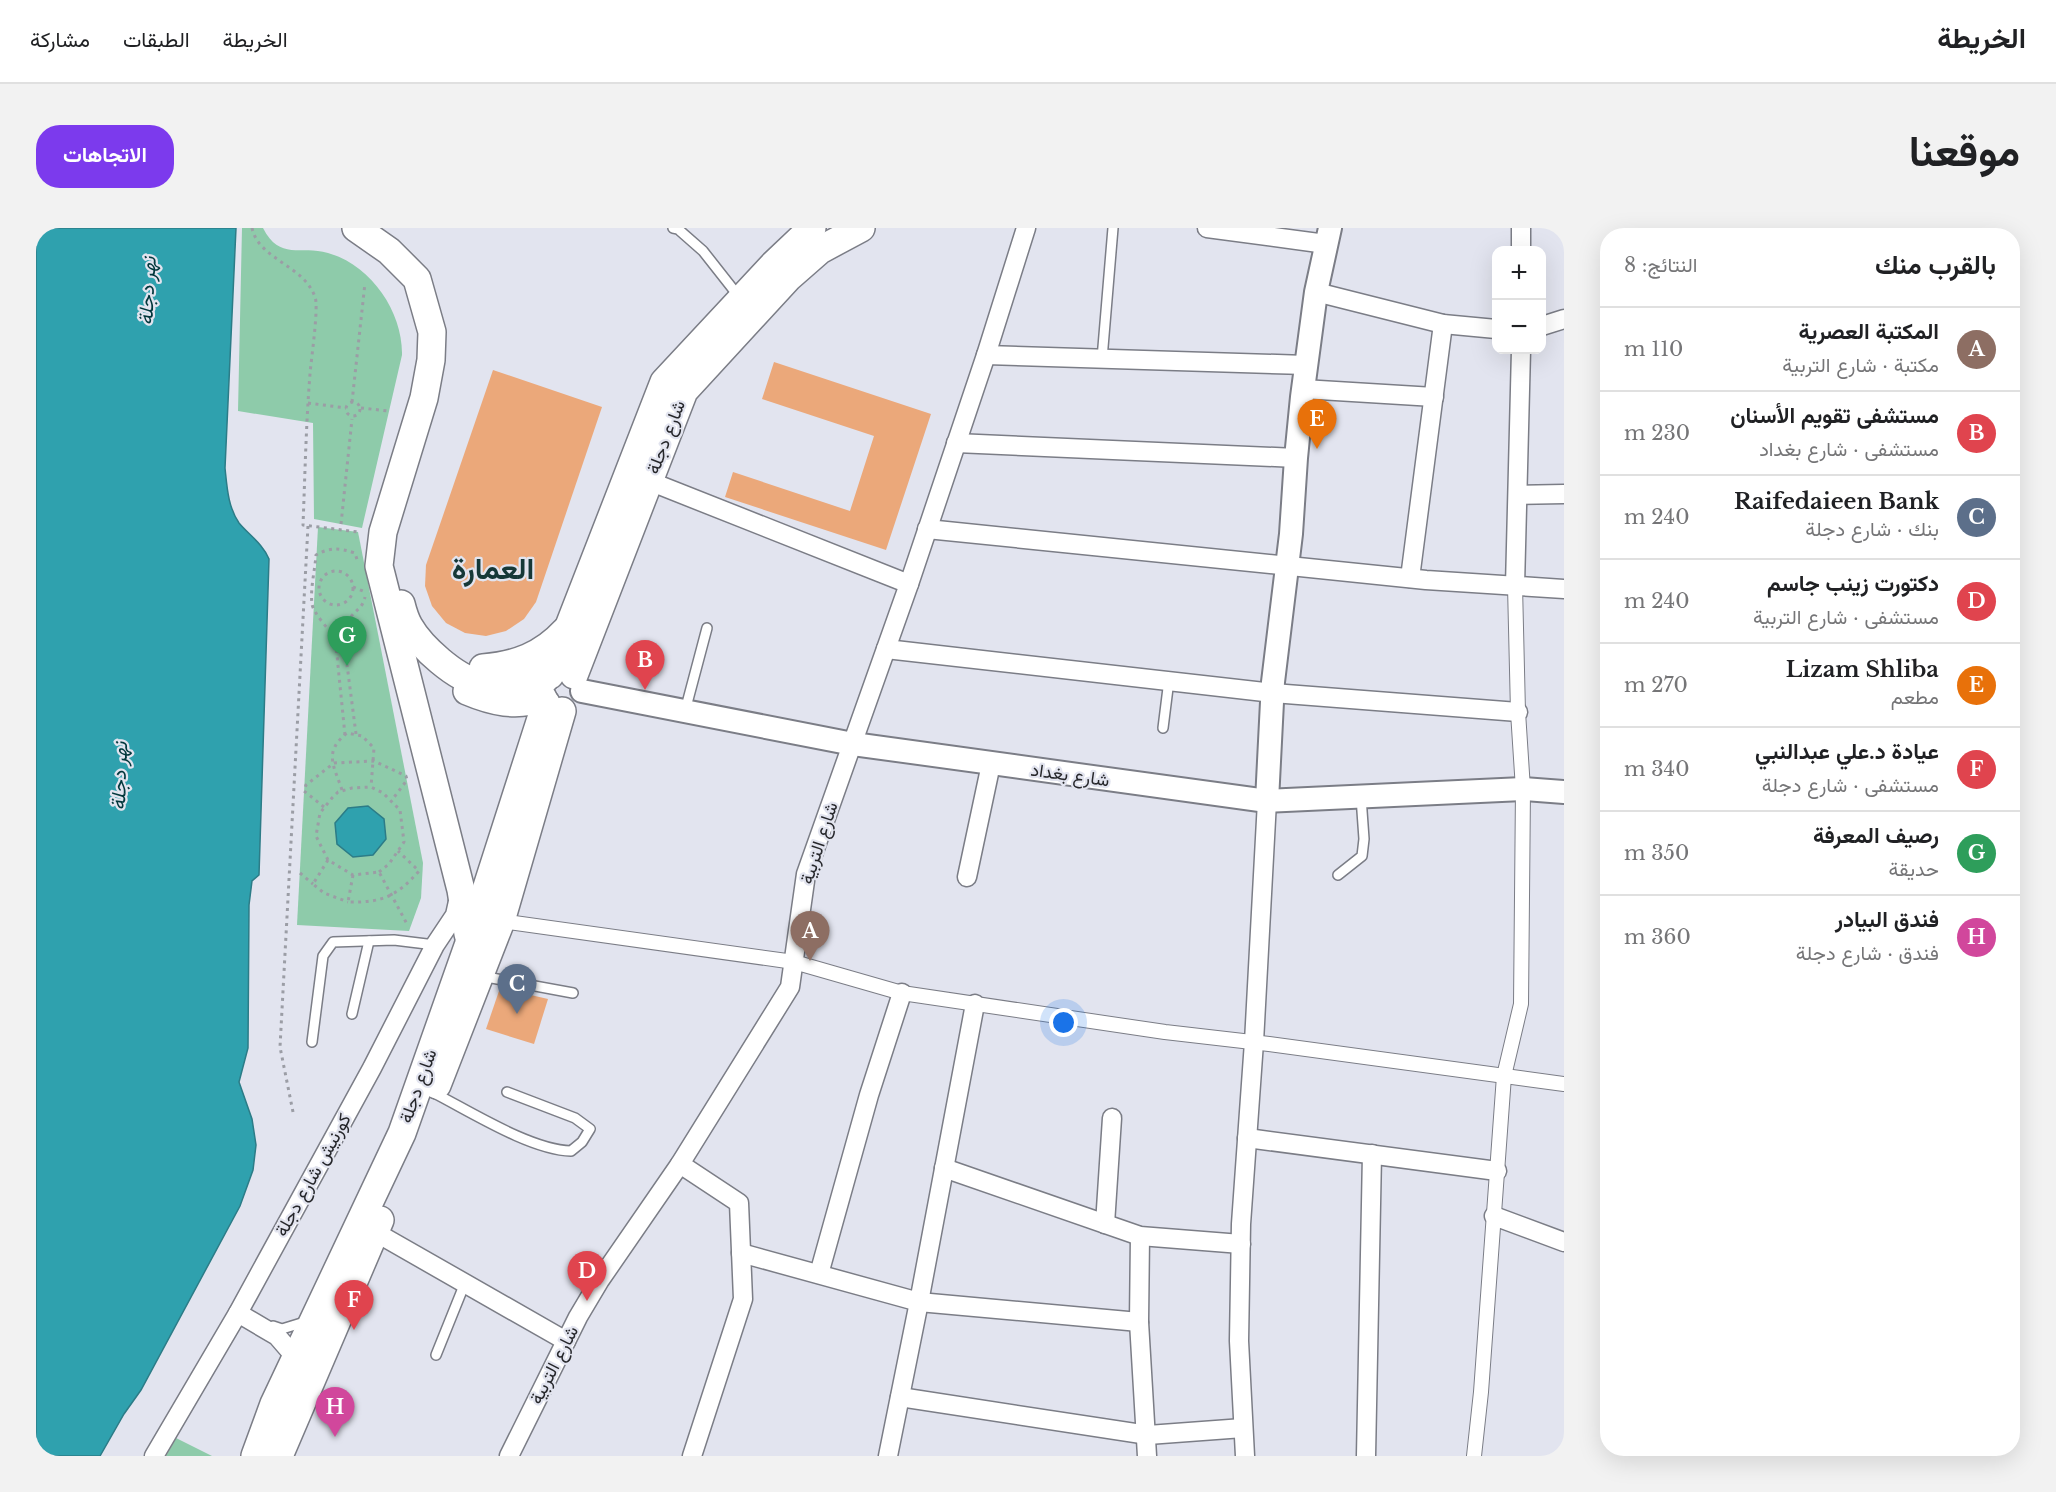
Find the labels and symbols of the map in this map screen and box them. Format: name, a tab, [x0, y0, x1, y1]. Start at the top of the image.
water label: نهر دجلة	[133, 255, 162, 326]
street label: شارع دجلة	[642, 397, 691, 477]
pin: E	[1298, 400, 1336, 449]
district label: العمارة	[452, 550, 534, 587]
pin: G	[328, 616, 366, 666]
pin: B	[626, 640, 664, 690]
water label: نهر دجلة	[106, 740, 133, 811]
street label: شارع بغداد	[1029, 759, 1111, 792]
street label: شارع التربية	[795, 799, 844, 887]
pin: A	[790, 912, 830, 961]
pin: C	[498, 964, 536, 1014]
your location	[1049, 1008, 1078, 1037]
street label: شارع دجلة	[394, 1046, 442, 1126]
street label: كورنيش شارع دجلة	[270, 1110, 357, 1241]
pin: D	[568, 1252, 606, 1301]
pin: F	[334, 1280, 374, 1330]
street label: شارع التربية	[525, 1322, 584, 1408]
pin: H	[316, 1388, 354, 1437]

